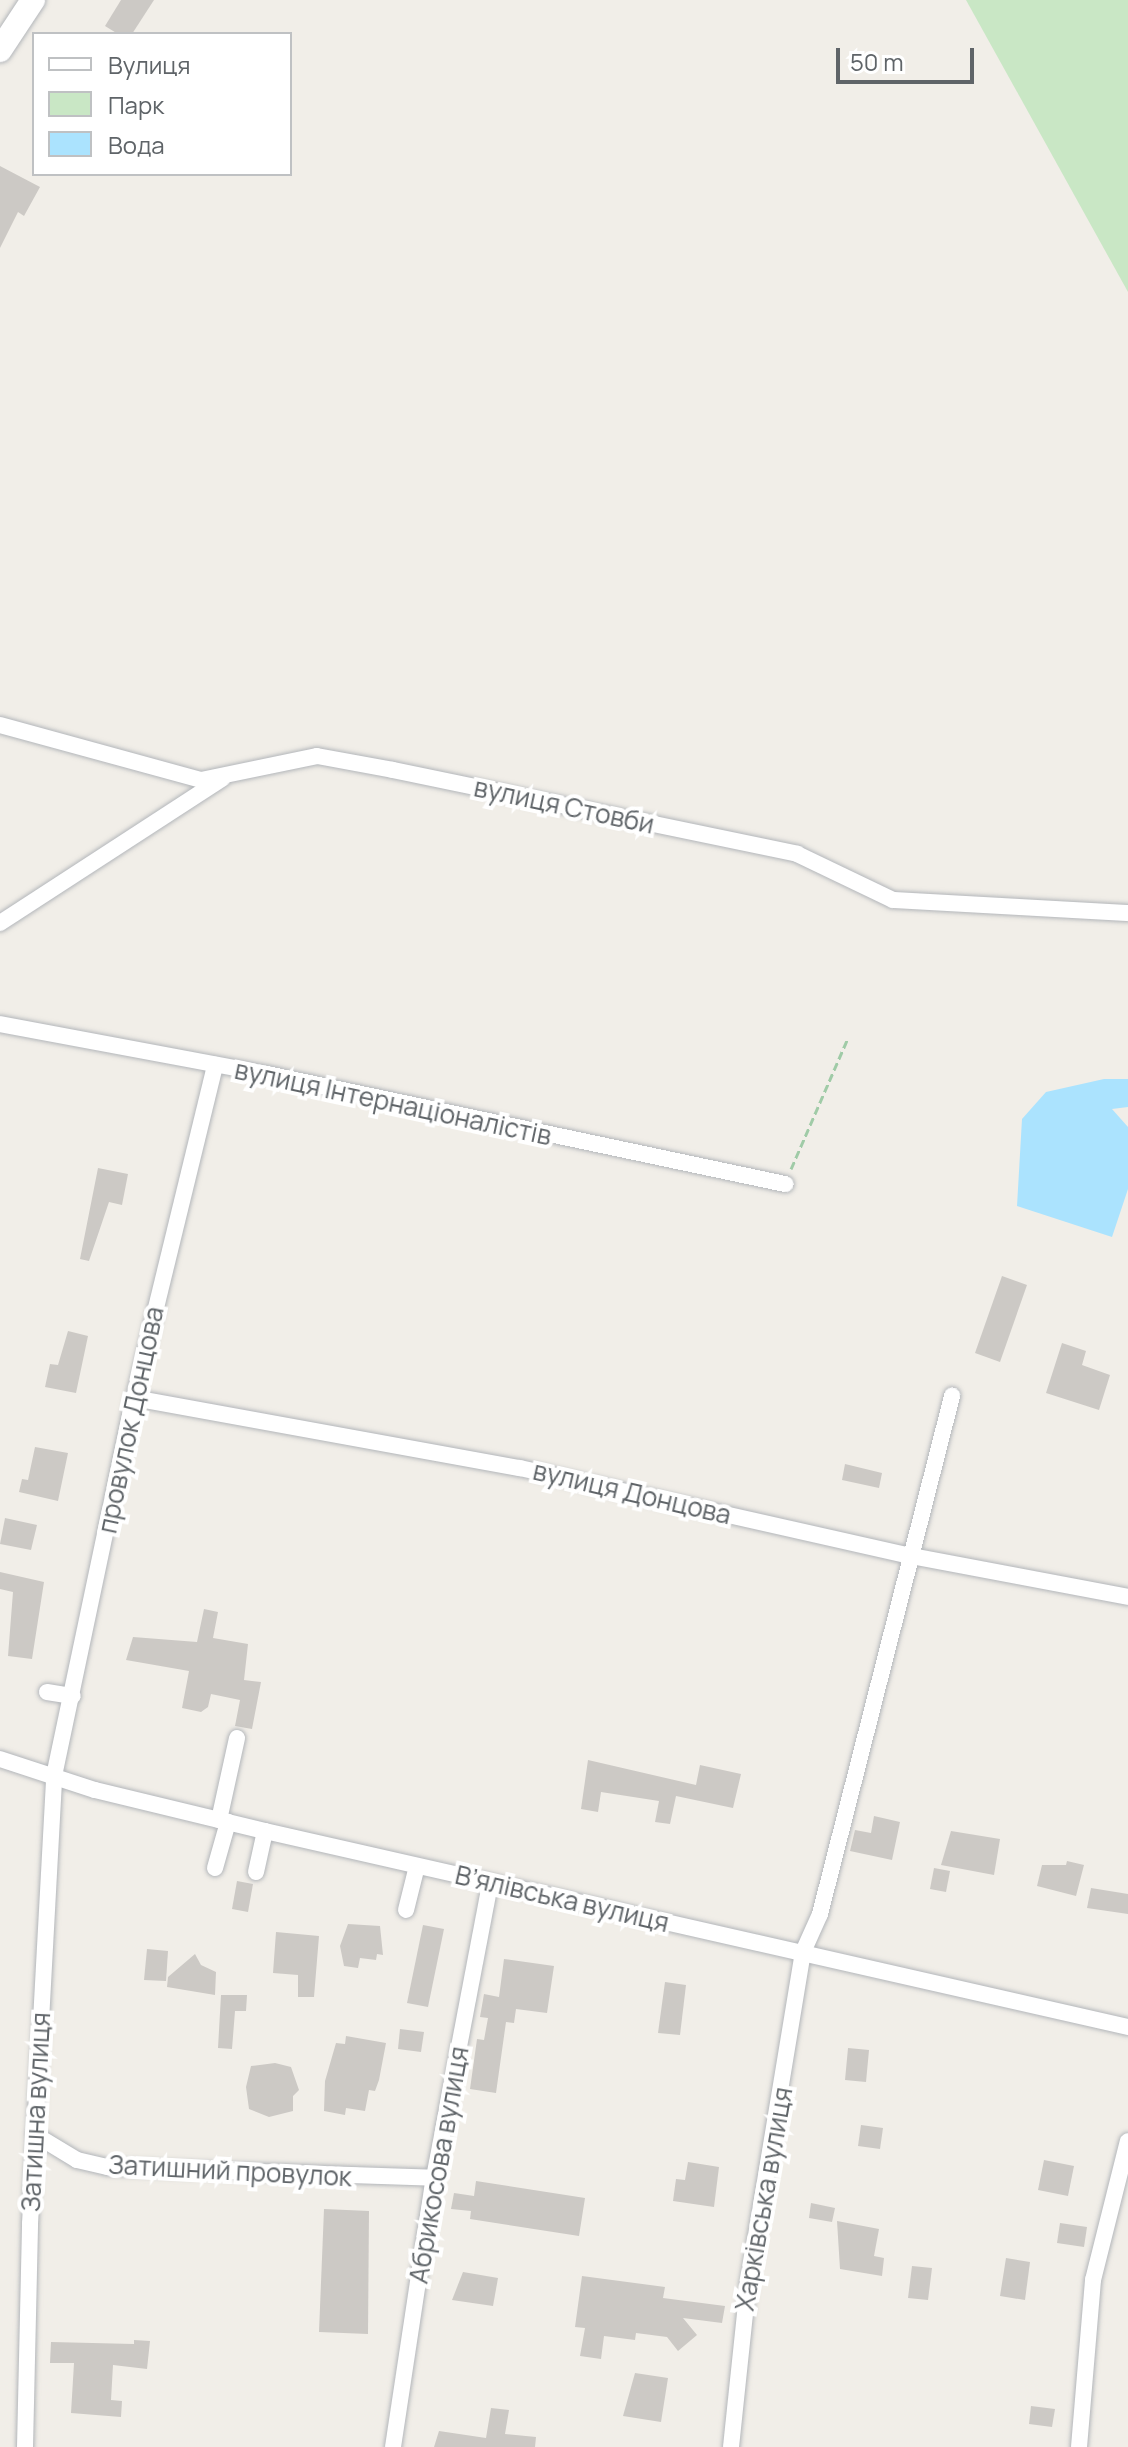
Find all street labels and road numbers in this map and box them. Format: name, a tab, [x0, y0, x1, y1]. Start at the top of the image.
street label: вулиця Стовби	[471, 772, 657, 840]
street label: вулиця Інтернаціоналістів	[232, 1054, 554, 1152]
street label: провулок Донцова	[92, 1304, 170, 1536]
street label: вулиця Донцова	[530, 1455, 734, 1531]
street label: В’ялівська вулиця	[452, 1859, 672, 1939]
street label: Затишна вулиця	[15, 2011, 57, 2213]
street label: Абрикосова вулиця	[403, 2044, 475, 2286]
street label: Харківська вулиця	[729, 2085, 799, 2313]
street label: Затишний провулок	[107, 2149, 353, 2193]

